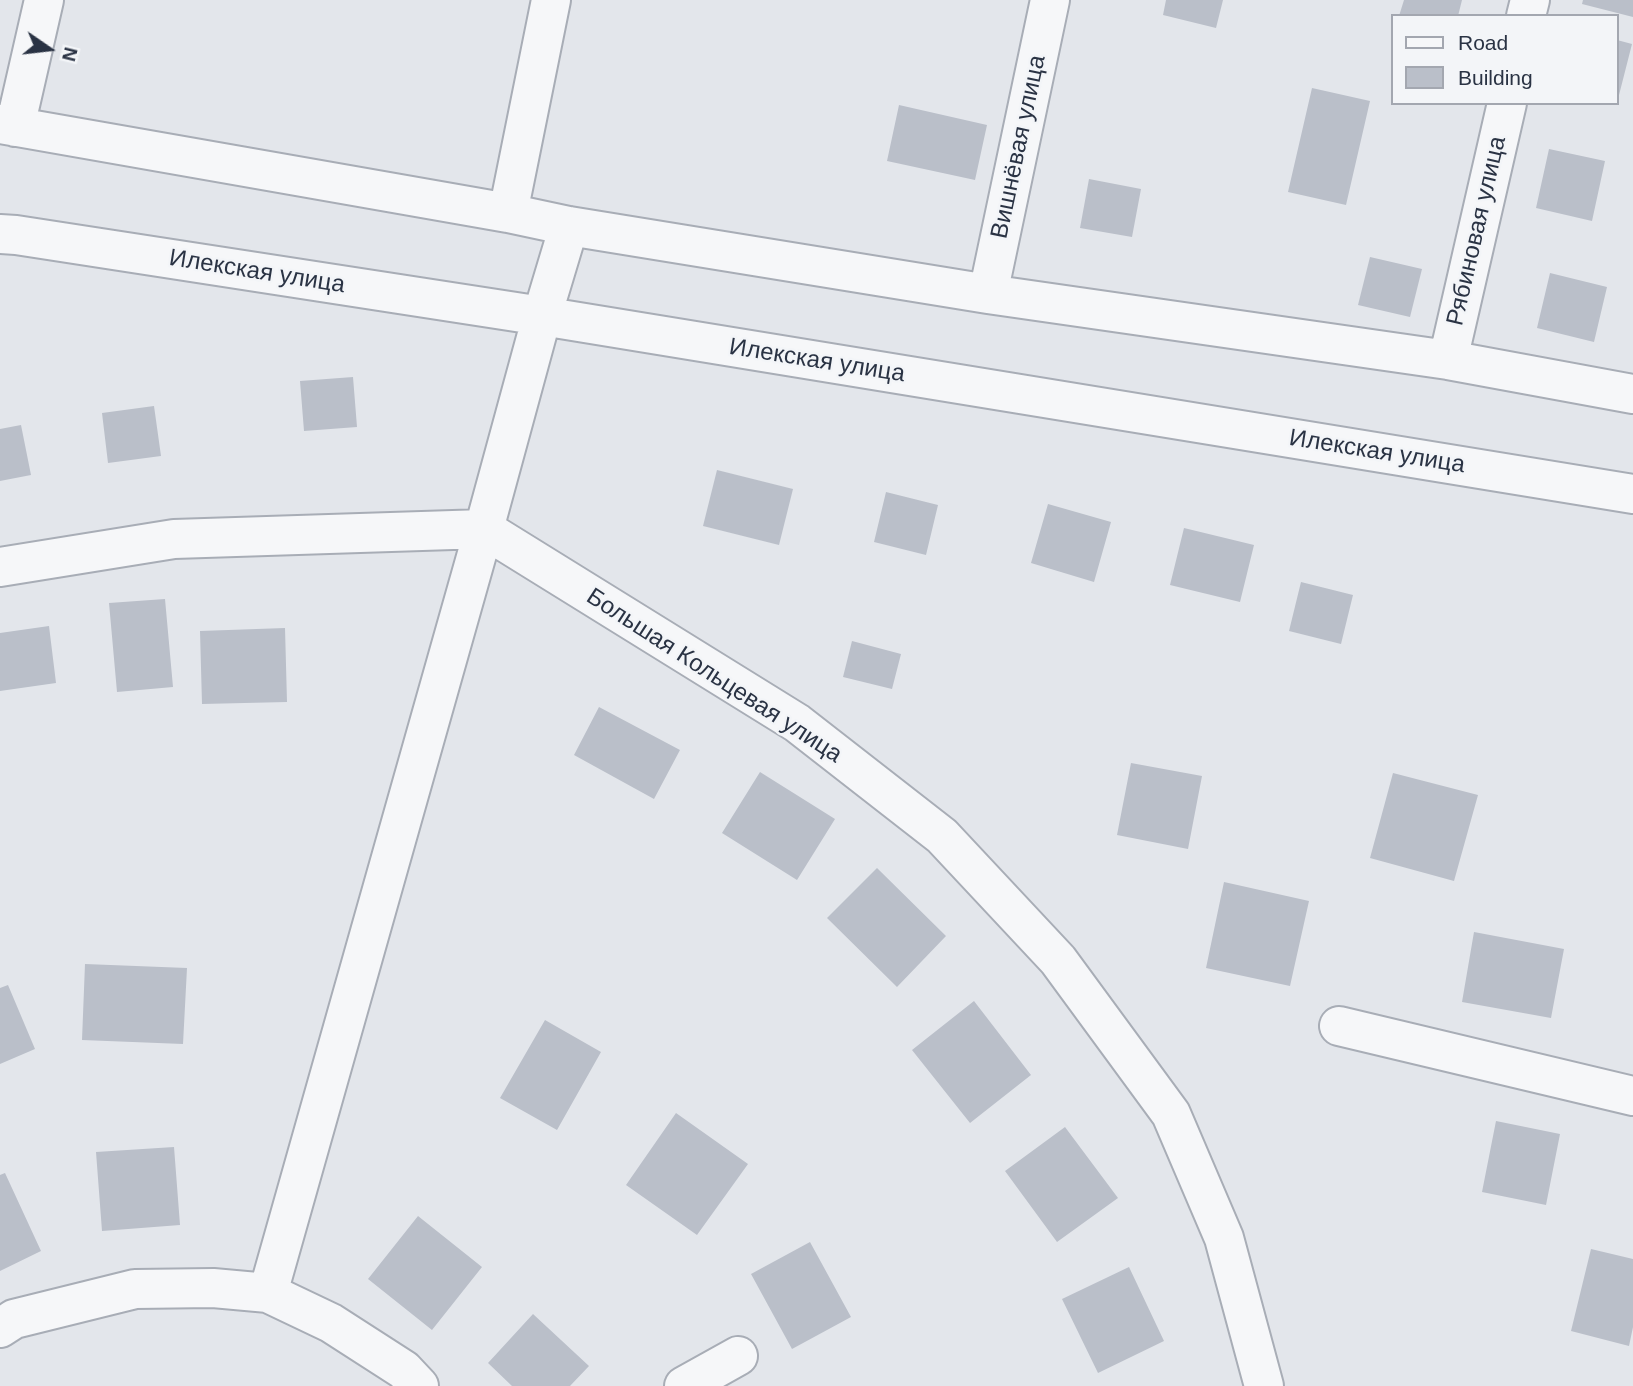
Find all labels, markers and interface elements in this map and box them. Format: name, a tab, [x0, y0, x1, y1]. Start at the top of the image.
north arrow	[14, 14, 84, 84]
legend	[1392, 14, 1619, 105]
text: Road	[1458, 31, 1508, 54]
text: N	[58, 45, 82, 63]
street label: Вишнёвая улица	[986, 53, 1052, 241]
text: Building	[1458, 66, 1533, 89]
street label: Рябиновая улица	[1441, 134, 1513, 328]
street label: Илекская улица	[167, 244, 347, 300]
street label: Илекская улица	[727, 333, 907, 389]
street label: Илекская улица	[1287, 424, 1467, 480]
street label: Большая Кольцевая улица	[581, 583, 847, 769]

